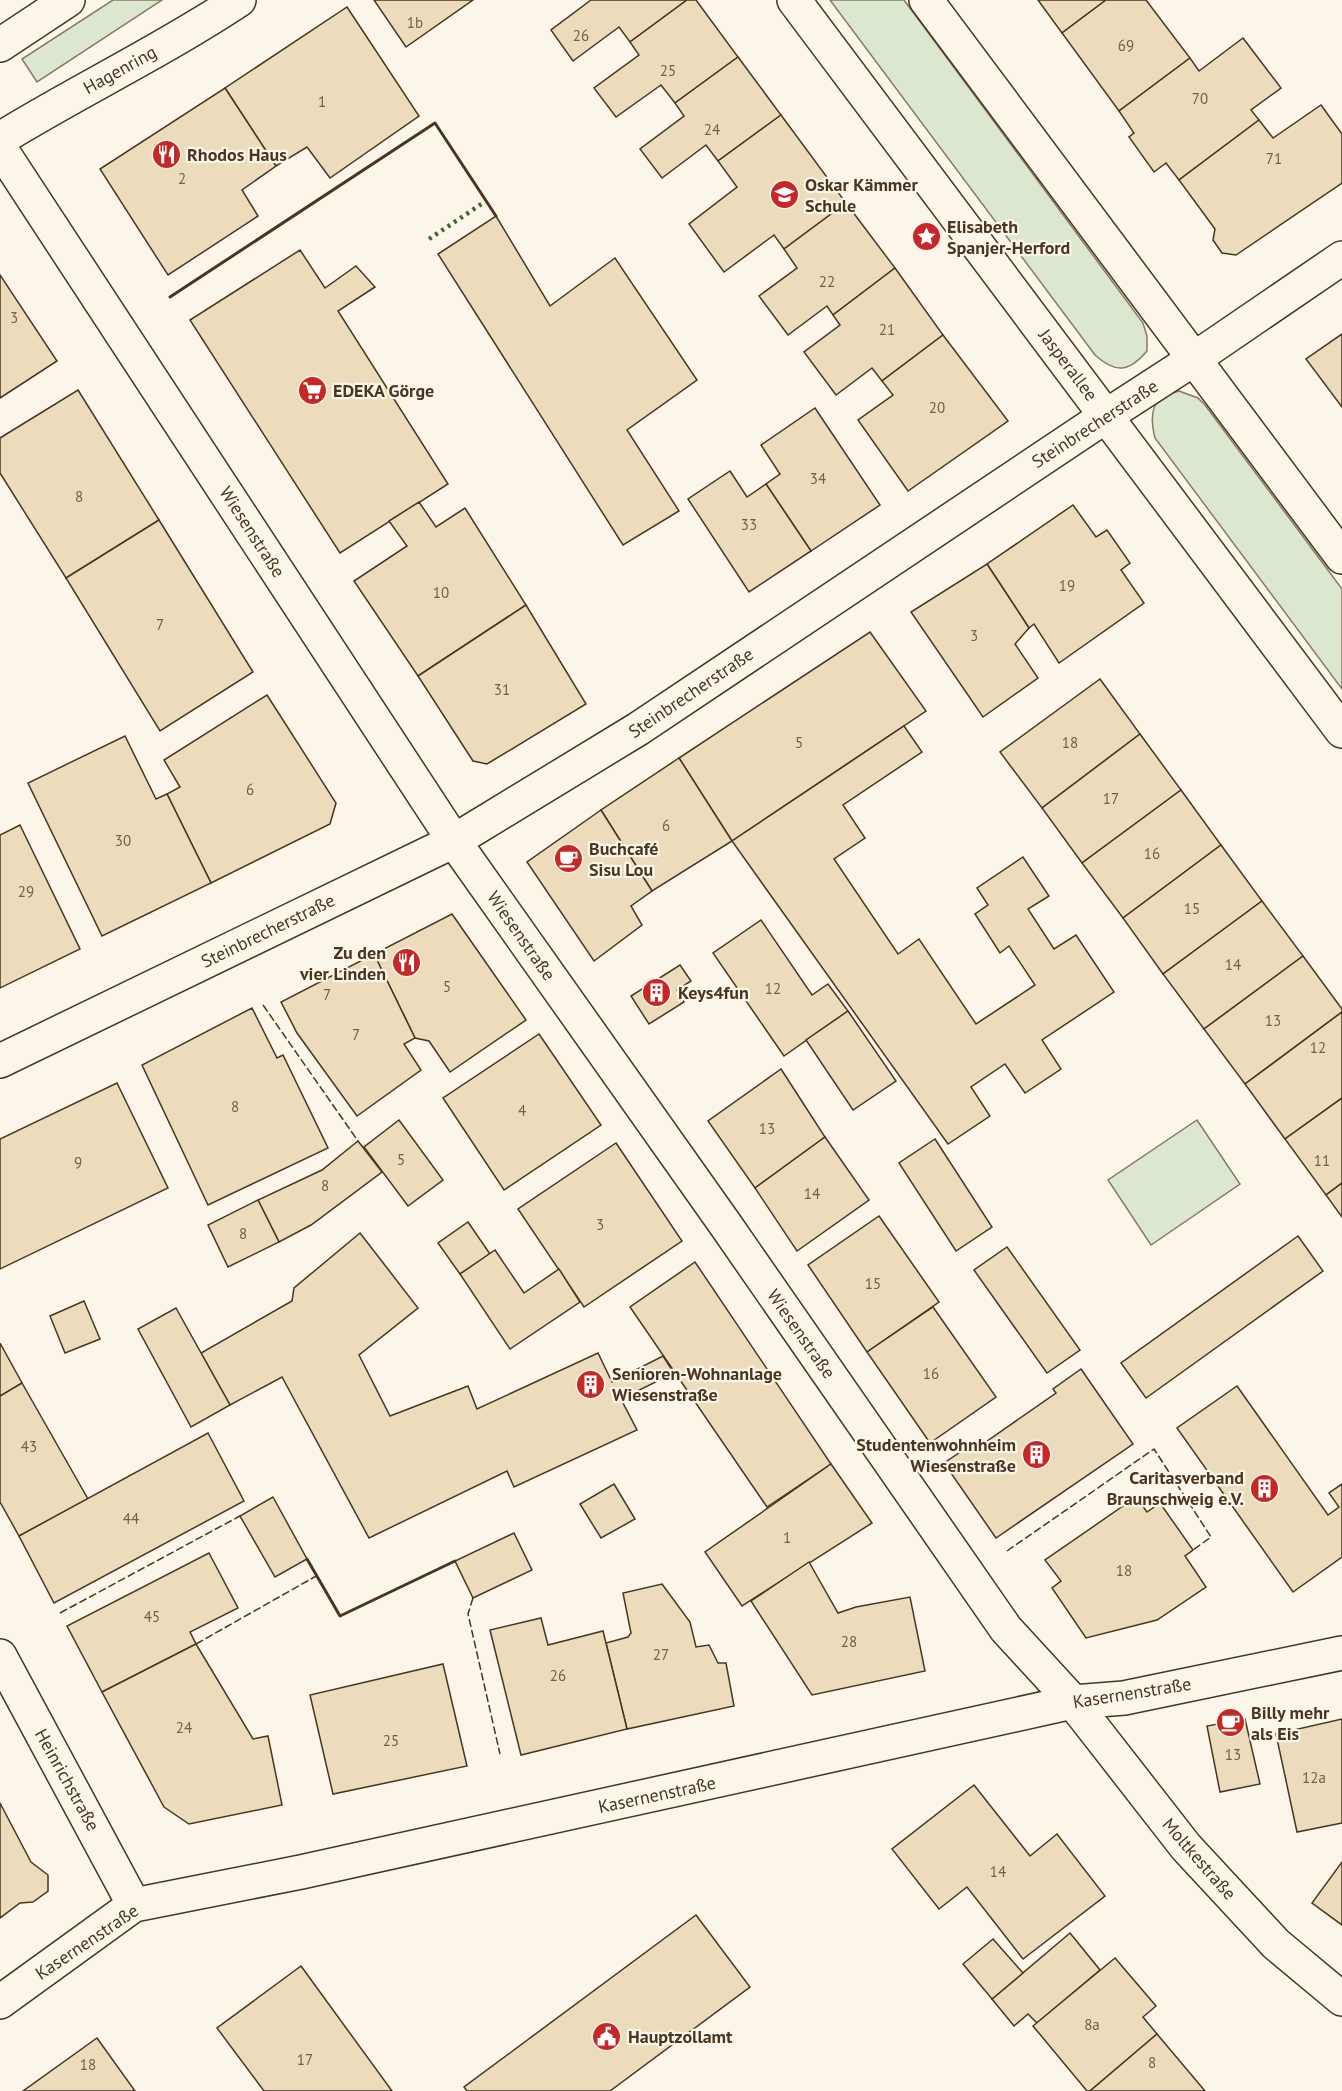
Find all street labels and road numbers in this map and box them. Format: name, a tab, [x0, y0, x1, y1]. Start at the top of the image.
street label: Hagenring	[79, 40, 160, 99]
street label: Jasperallee	[1033, 323, 1103, 405]
street label: Steinbrecherstraße	[1027, 374, 1162, 473]
street label: Wiesenstraße	[214, 482, 290, 582]
street label: Steinbrecherstraße	[624, 642, 758, 743]
street label: Wiesenstraße	[482, 887, 561, 985]
street label: Steinbrecherstraße	[197, 888, 338, 973]
street label: Wiesenstraße	[762, 1285, 841, 1383]
street label: Kasernenstraße	[1071, 1672, 1193, 1713]
street label: Heinrichstraße	[30, 1725, 105, 1835]
street label: Kasernenstraße	[596, 1771, 718, 1818]
street label: Moltkestraße	[1157, 1813, 1241, 1904]
street label: Kasernenstraße	[31, 1899, 143, 1985]

